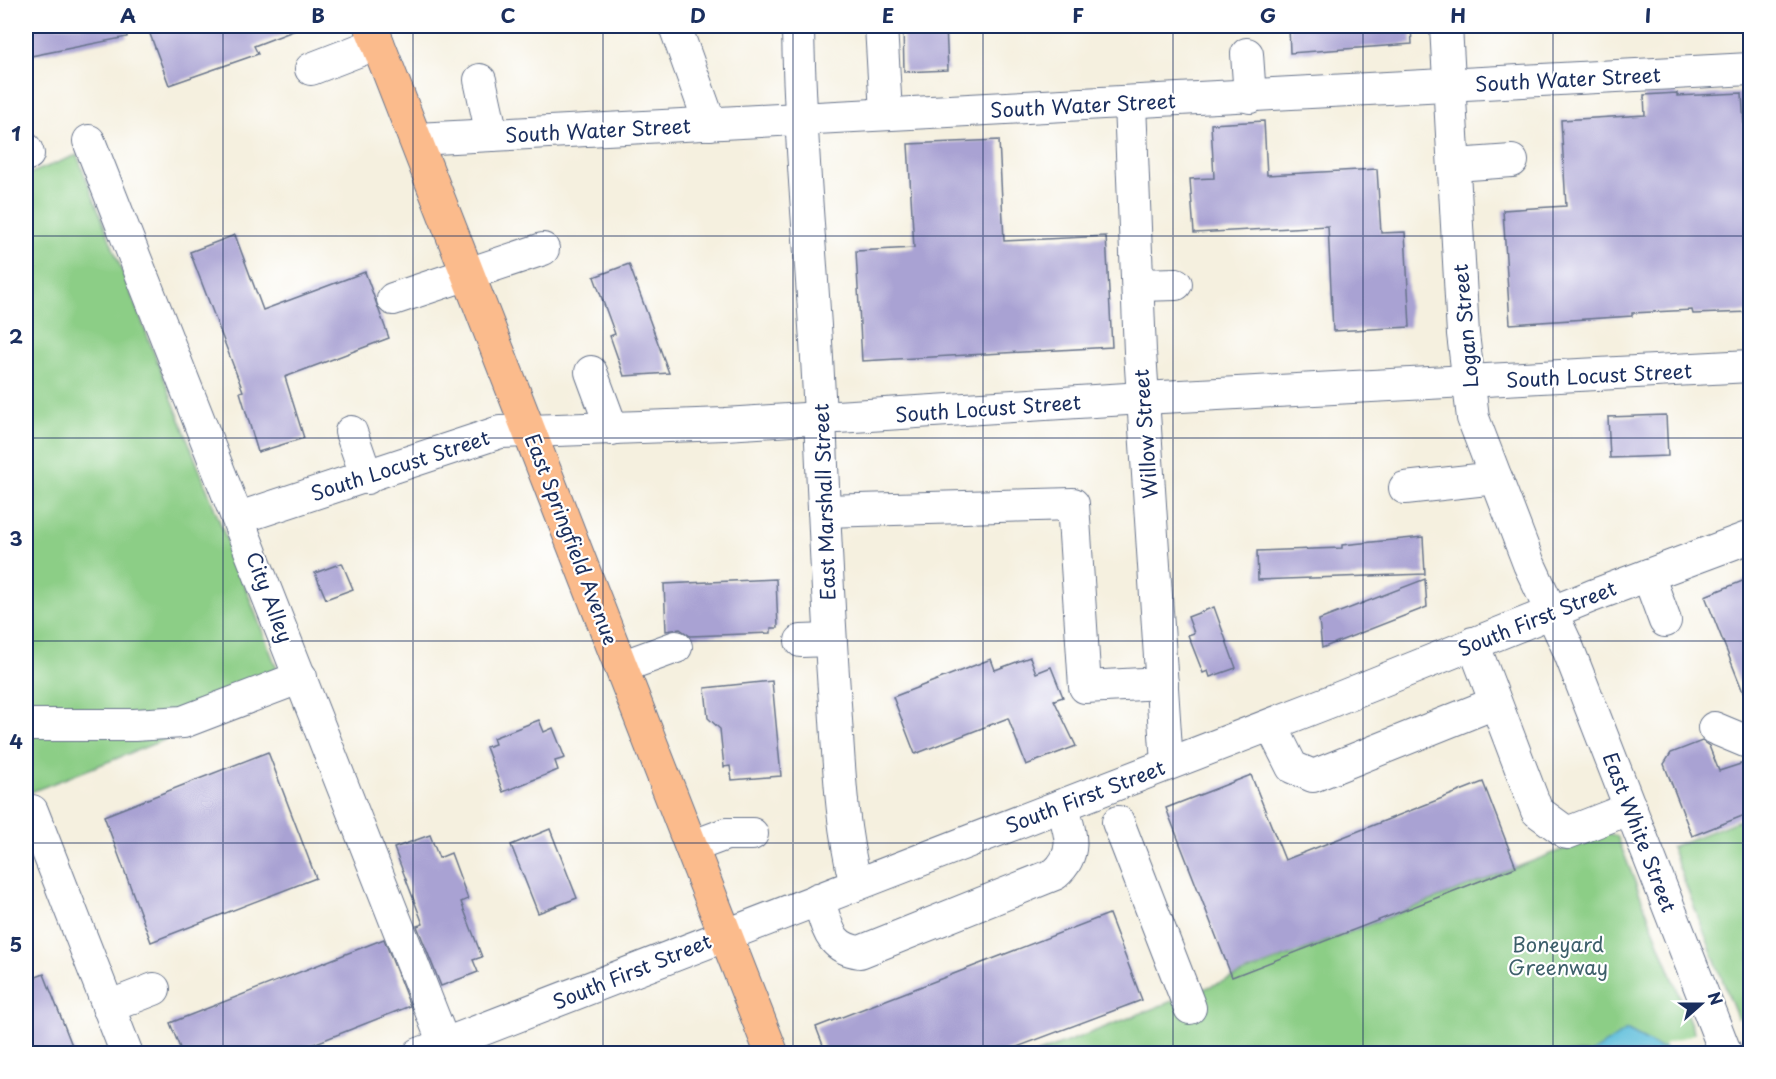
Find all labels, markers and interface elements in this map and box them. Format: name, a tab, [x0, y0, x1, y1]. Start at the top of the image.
text: A	[120, 0, 136, 30]
text: B	[311, 0, 325, 30]
text: C	[500, 0, 516, 30]
text: D	[690, 0, 706, 30]
text: E	[882, 0, 894, 30]
text: F	[1072, 0, 1084, 30]
text: G	[1260, 0, 1276, 30]
text: H	[1450, 0, 1466, 30]
text: I	[1645, 0, 1651, 30]
street label: South Water Street	[1474, 59, 1662, 99]
street label: South Water Street	[989, 85, 1177, 125]
street label: South Water Street	[504, 110, 692, 150]
text: 1	[11, 118, 21, 148]
street label: Logan Street	[1445, 263, 1485, 389]
text: 2	[9, 321, 23, 351]
street label: South Locust Street	[1505, 355, 1693, 395]
street label: Willow Street	[1126, 368, 1164, 500]
street label: South Locust Street	[894, 387, 1082, 429]
street label: East Marshall Street	[806, 403, 842, 601]
street label: South Locust Street	[307, 422, 493, 508]
street label: East Springfield Avenue	[518, 429, 626, 649]
text: 3	[9, 523, 23, 553]
street label: City Alley	[239, 547, 301, 647]
street label: South First Street	[1453, 573, 1621, 663]
text: 4	[9, 726, 23, 756]
street label: East White Street	[1596, 748, 1684, 916]
street label: South First Street	[1001, 752, 1169, 840]
street label: South First Street	[548, 926, 716, 1016]
text: 5	[10, 929, 22, 959]
park label: Boneyard Greenway	[1508, 929, 1608, 982]
north arrow	[1671, 974, 1731, 1034]
text: N	[1702, 988, 1729, 1008]

